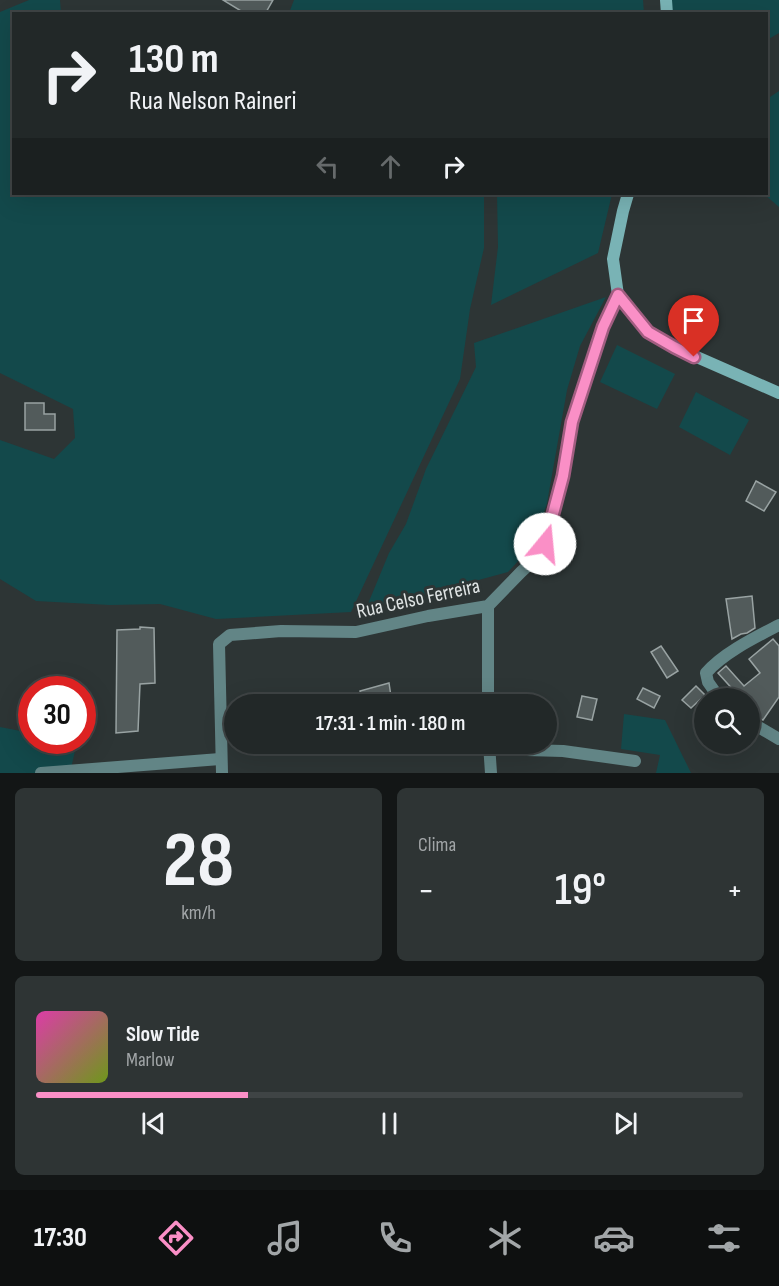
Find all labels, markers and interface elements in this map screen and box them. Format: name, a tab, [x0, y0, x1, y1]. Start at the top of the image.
text: 130 m	[129, 34, 219, 85]
icon: right	[30, 36, 108, 114]
text: Rua Nelson Raineri	[129, 85, 297, 117]
icon: left	[311, 150, 344, 183]
icon: ahead	[374, 150, 407, 183]
icon: right	[437, 150, 470, 183]
pin	[668, 295, 719, 357]
icon: arrive	[677, 304, 710, 337]
position arrow	[513, 512, 577, 576]
street label: Rua Celso Ferreira	[354, 573, 482, 624]
speed limit sign: 30	[18, 676, 96, 754]
map controls	[694, 688, 760, 754]
button: search	[694, 688, 760, 754]
text: 17:31 · 1 min · 180 m	[316, 710, 465, 737]
text: 28	[163, 815, 234, 908]
text: Clima	[418, 833, 456, 857]
text: 19°	[555, 863, 606, 918]
text: −	[418, 871, 434, 911]
text: +	[727, 871, 743, 911]
text: km/h	[181, 901, 216, 925]
text: Slow Tide	[126, 1021, 200, 1048]
text: Marlow	[126, 1048, 174, 1072]
icon: previous	[137, 1107, 170, 1140]
icon: pause	[373, 1107, 406, 1140]
icon: next	[609, 1107, 642, 1140]
icon: directions	[155, 1217, 197, 1259]
icon: music	[264, 1217, 306, 1259]
icon: phone	[374, 1217, 416, 1259]
icon: climate	[484, 1217, 526, 1259]
icon: car	[593, 1217, 635, 1259]
icon: filters	[703, 1217, 745, 1259]
text: 17:30	[34, 1222, 87, 1254]

